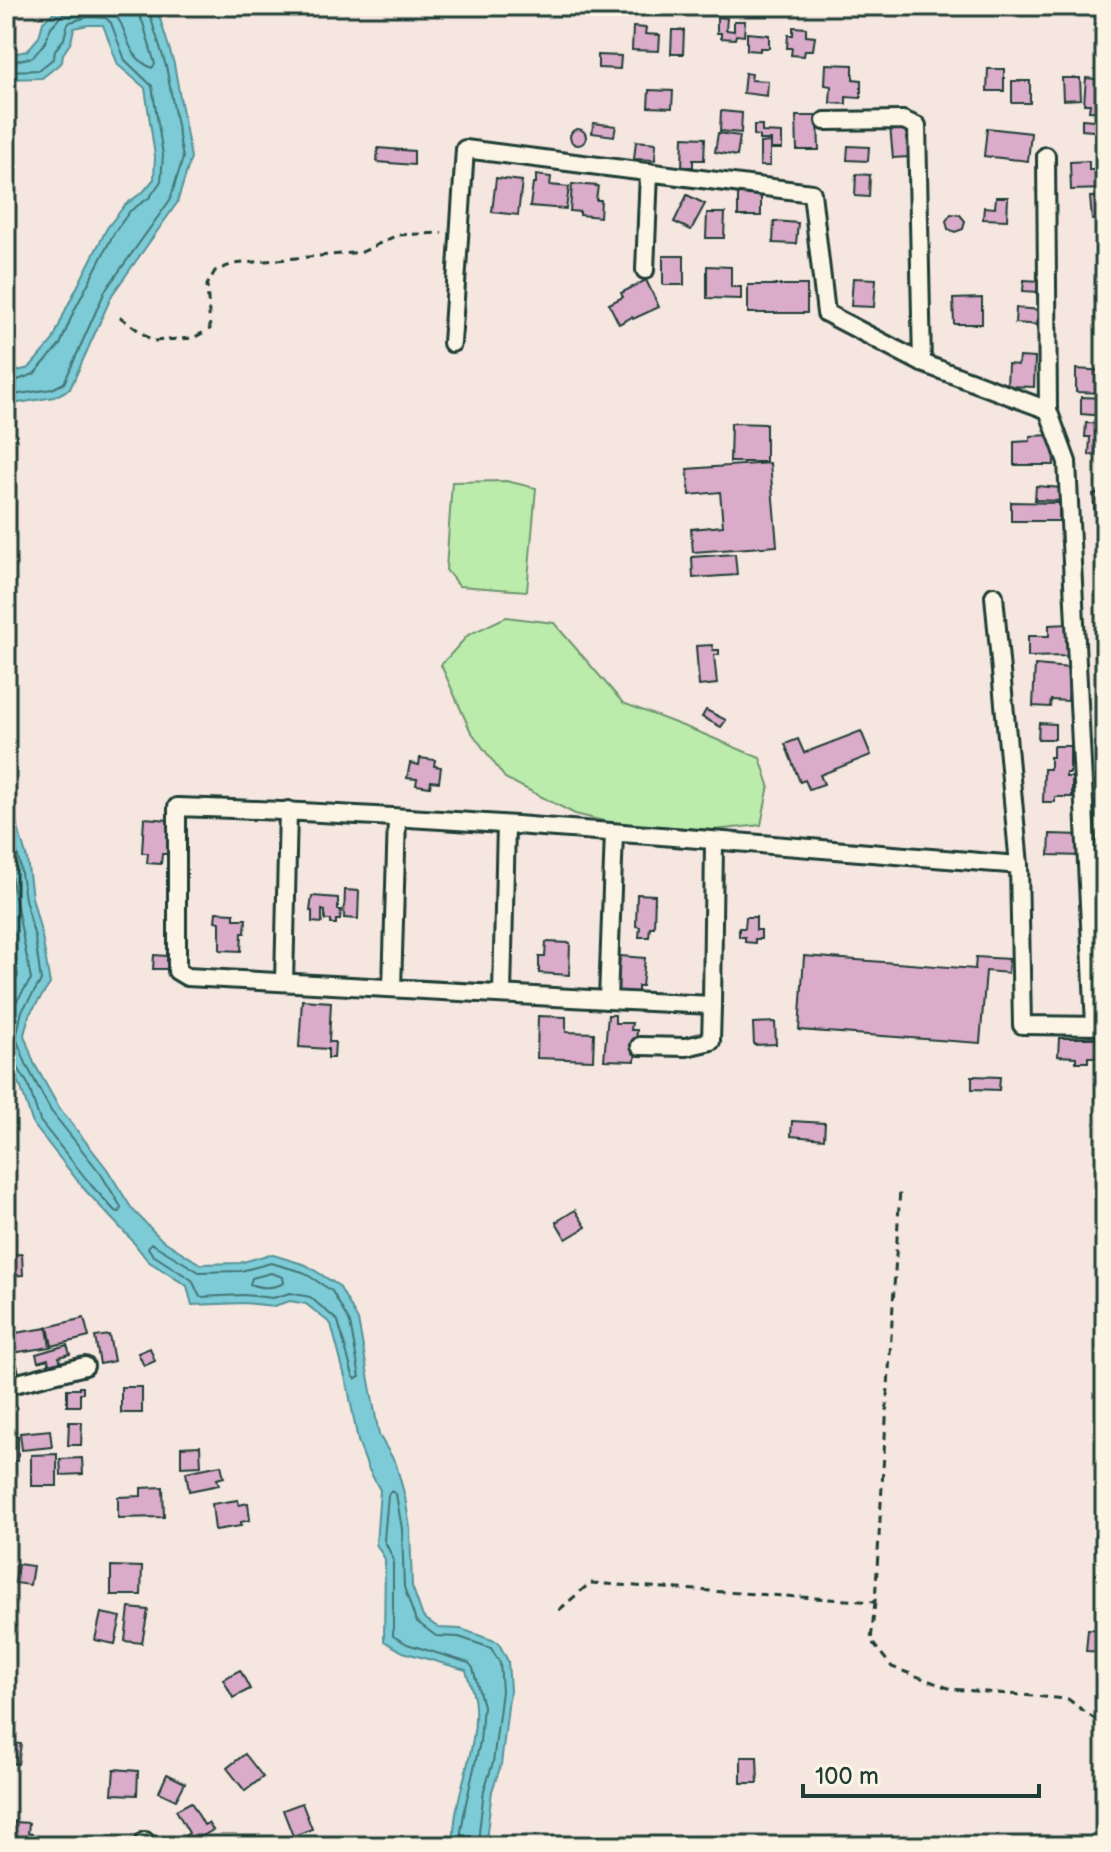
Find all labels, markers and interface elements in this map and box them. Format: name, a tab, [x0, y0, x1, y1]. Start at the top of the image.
scale bar	[803, 1748, 1039, 1798]
text: 100 m	[815, 1762, 879, 1791]

